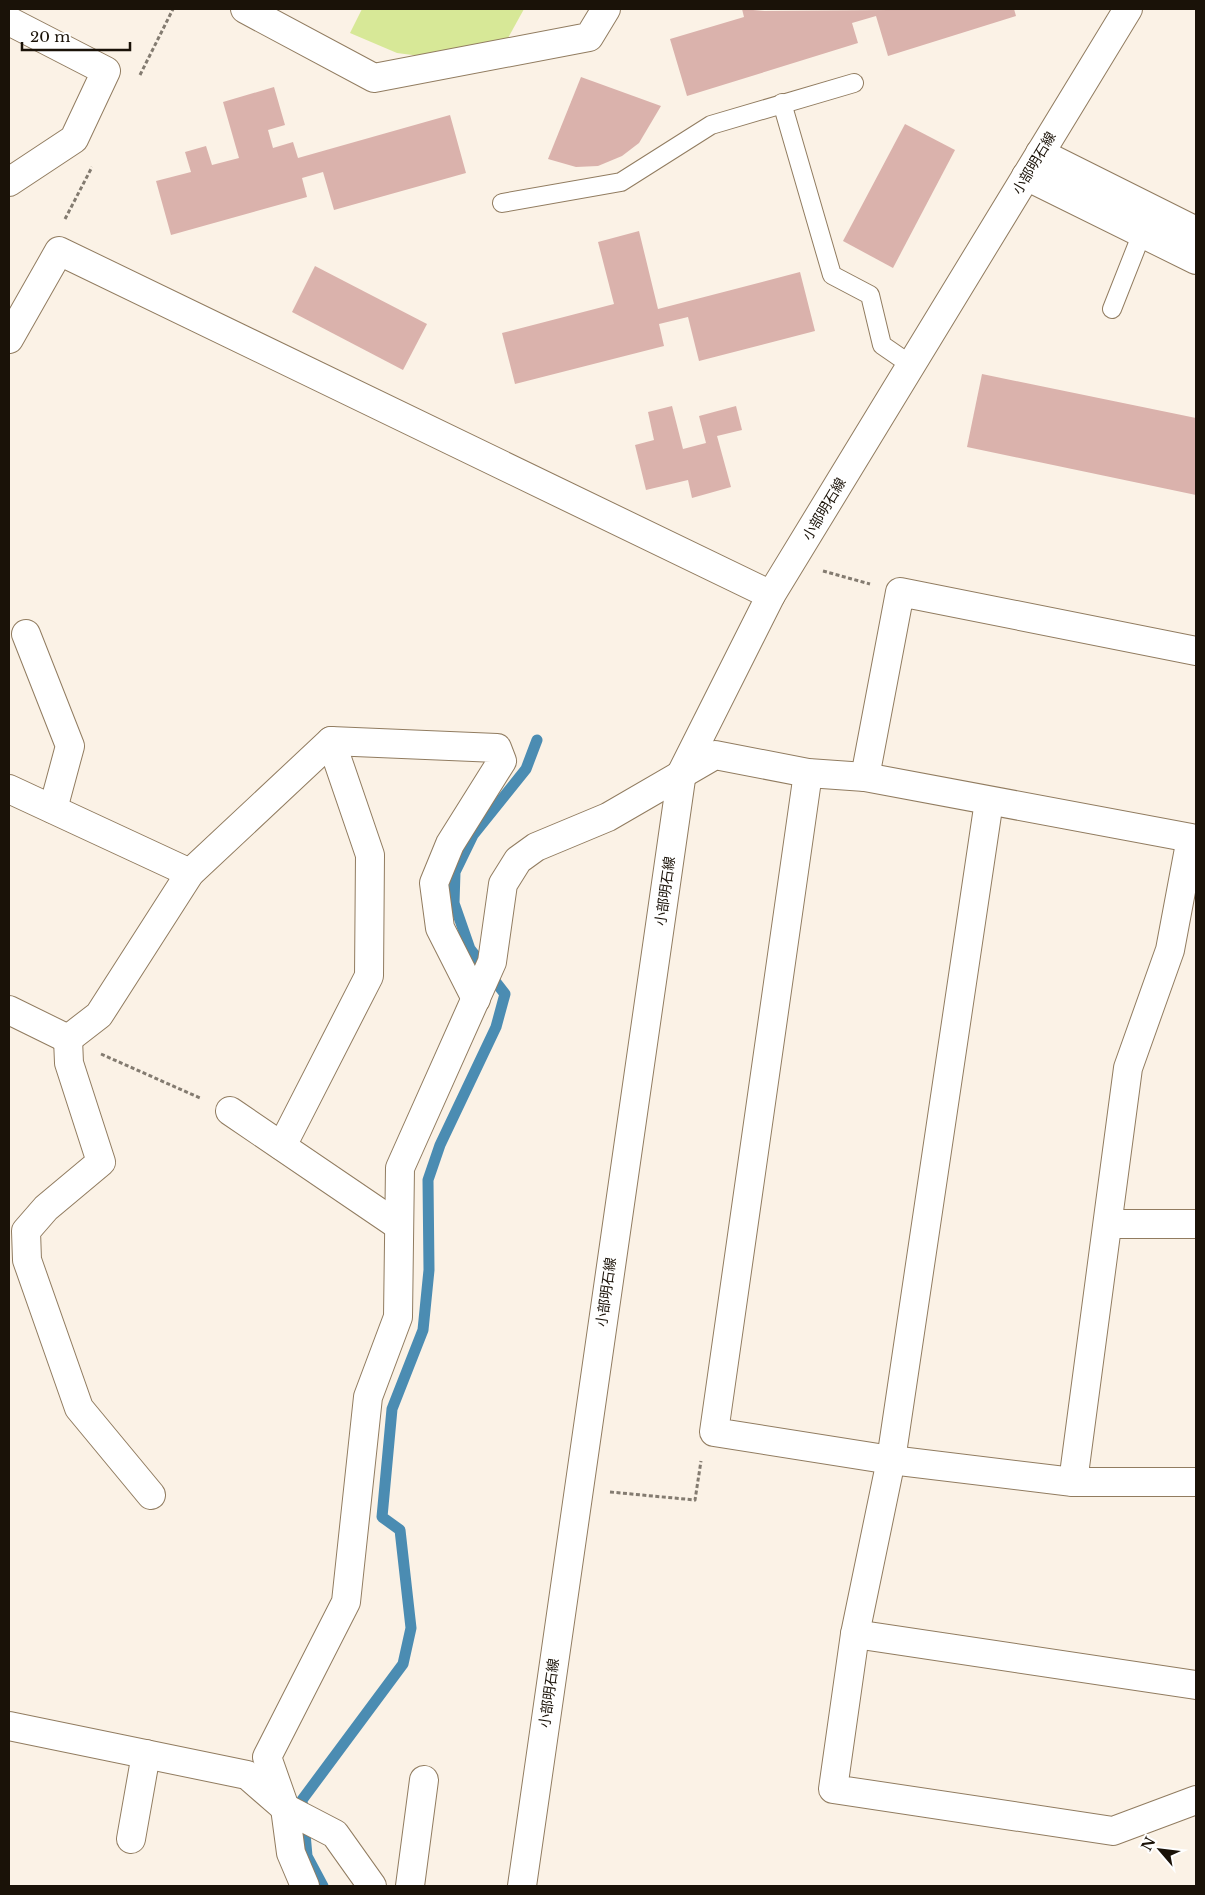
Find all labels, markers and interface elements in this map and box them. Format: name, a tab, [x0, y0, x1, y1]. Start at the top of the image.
scale bar	[22, 20, 130, 52]
text: 20 m	[30, 27, 70, 46]
street label: 小部明石線	[1008, 128, 1060, 198]
street label: 小部明石線	[798, 474, 850, 544]
street label: 小部明石線	[651, 855, 679, 927]
street label: 小部明石線	[592, 1256, 620, 1328]
street label: 小部明石線	[535, 1657, 563, 1729]
north arrow	[1135, 1825, 1185, 1875]
text: N	[1137, 1834, 1160, 1854]

